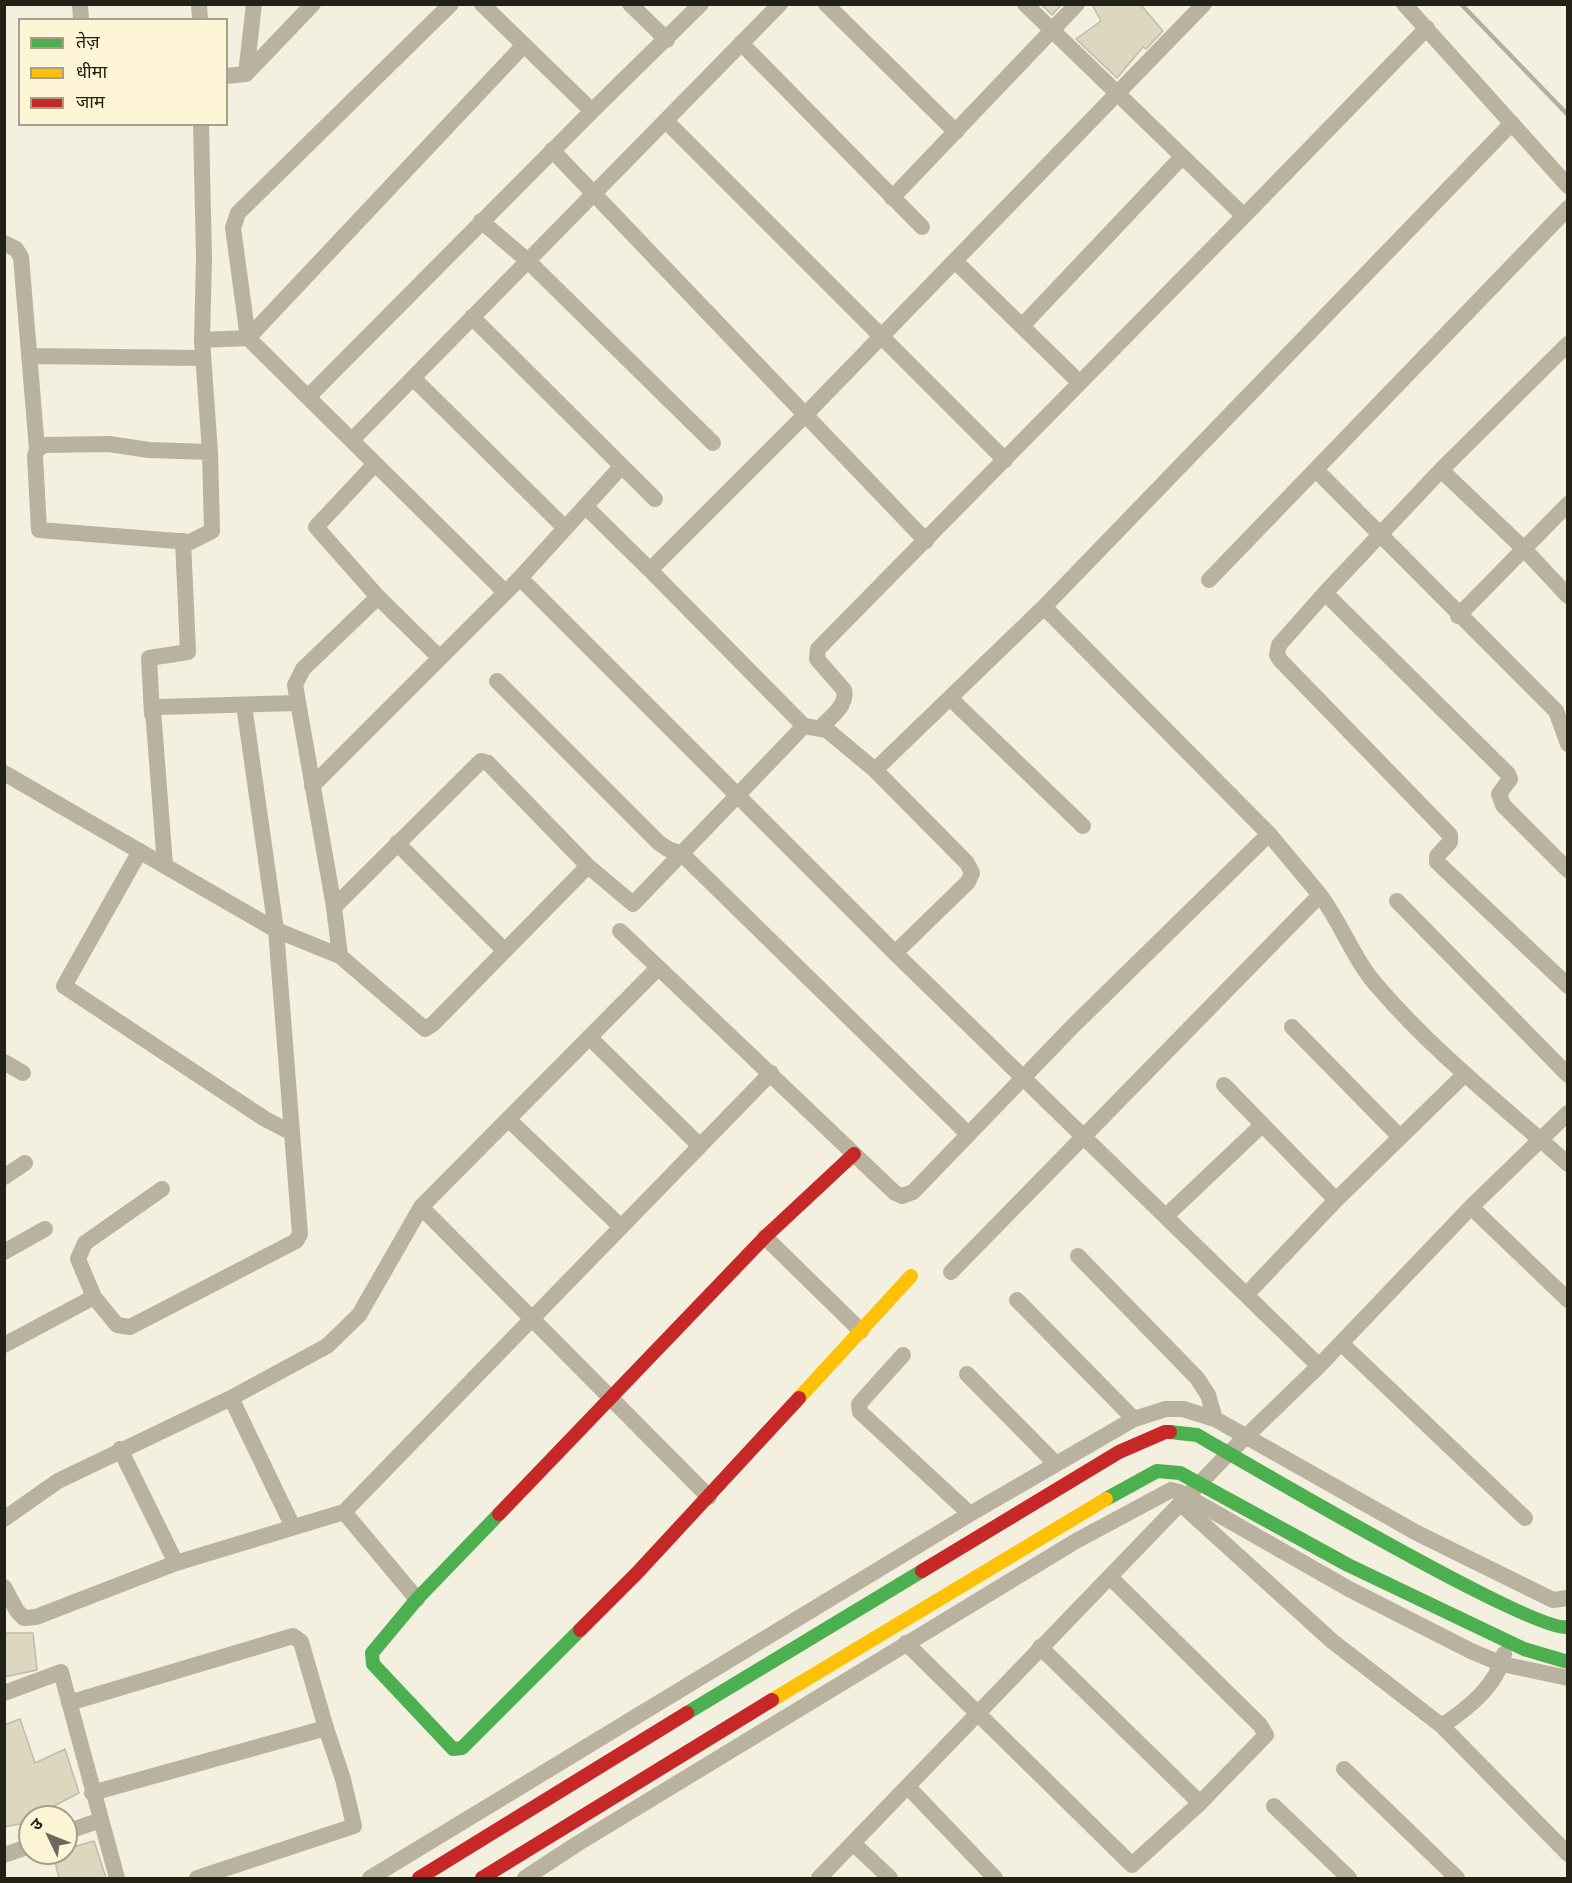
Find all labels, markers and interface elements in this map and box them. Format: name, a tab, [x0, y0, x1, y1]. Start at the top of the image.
legend	[18, 18, 228, 126]
text: तेज़	[76, 31, 100, 53]
text: धीमा	[76, 61, 107, 83]
text: जाम	[76, 91, 105, 113]
north arrow	[18, 1805, 78, 1865]
text: उ	[26, 1814, 47, 1834]

